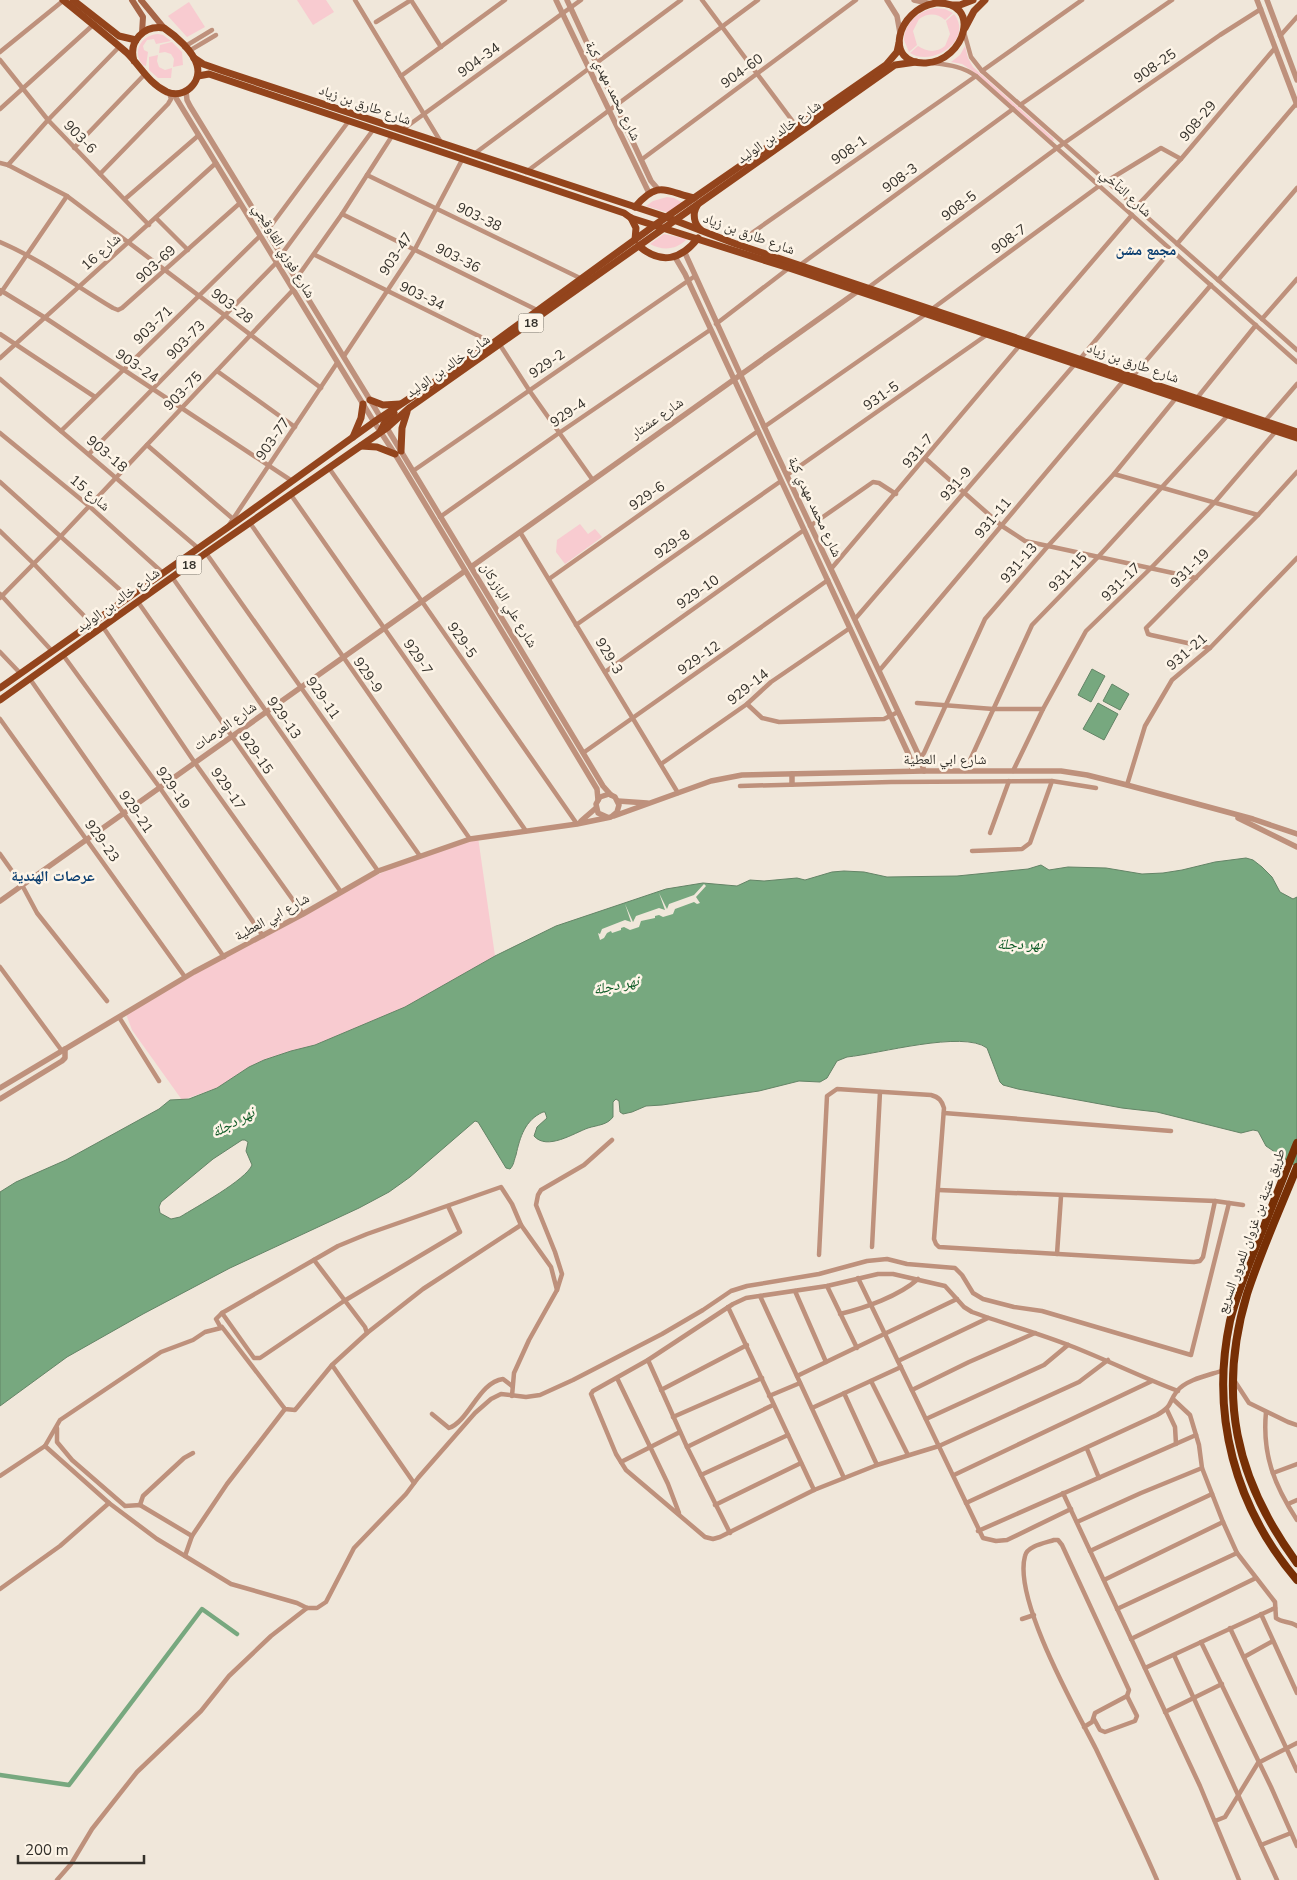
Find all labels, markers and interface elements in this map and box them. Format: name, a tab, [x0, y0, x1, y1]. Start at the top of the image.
street label: 904-34	[454, 38, 504, 82]
street label: شارع محمد مهدي كبة	[579, 38, 645, 145]
street label: 908-25	[1130, 44, 1180, 88]
street label: 904-60	[717, 49, 767, 93]
street label: شارع طارق بن زياد	[316, 80, 414, 130]
street label: شارع خالد بن الوليد	[733, 96, 825, 168]
street label: 908-29	[1175, 97, 1221, 145]
street label: 903-6	[59, 116, 101, 158]
street label: 908-1	[827, 131, 871, 169]
street label: 908-3	[878, 159, 922, 197]
street label: شارع التآخي	[1095, 165, 1156, 223]
street label: 908-5	[937, 187, 981, 225]
street label: 903-38	[453, 198, 505, 236]
street label: شارع فوزي القاوقجي	[247, 200, 320, 303]
street label: شارع طارق بن زياد	[701, 209, 797, 259]
street label: 908-7	[987, 220, 1031, 258]
street label: شارع 16	[77, 229, 125, 275]
street label: 903-47	[375, 229, 417, 279]
street label: 903-36	[432, 239, 484, 277]
district label: مجمع مشن	[1116, 240, 1176, 260]
street label: 903-69	[132, 241, 180, 287]
street label: 903-34	[396, 277, 448, 315]
street label: 903-28	[207, 284, 257, 328]
street label: 903-71	[129, 302, 177, 348]
road number: 18	[518, 314, 544, 332]
street label: 903-73	[163, 316, 209, 364]
street label: شارع خالد بن الوليد	[402, 330, 494, 402]
street label: شارع طارق بن زياد	[1084, 338, 1182, 388]
street label: 903-24	[112, 345, 162, 387]
street label: 929-2	[525, 345, 569, 383]
street label: 903-75	[160, 367, 206, 415]
street label: 931-5	[859, 377, 903, 415]
street label: شارع عشتار	[626, 393, 687, 444]
street label: 929-4	[546, 394, 590, 432]
street label: 903-77	[251, 414, 295, 464]
street label: 931-7	[898, 430, 938, 472]
street label: 903-18	[83, 431, 131, 477]
street label: شارع محمد مهدي كبة	[782, 454, 847, 561]
street label: 931-9	[936, 463, 976, 505]
street label: شارع 15	[66, 471, 114, 515]
street label: 929-6	[625, 477, 669, 515]
street label: 931-11	[970, 494, 1016, 542]
street label: 929-8	[650, 525, 694, 563]
street label: 931-13	[996, 539, 1042, 587]
street label: 931-19	[1166, 544, 1214, 592]
street label: 931-15	[1045, 548, 1091, 596]
road number: 18	[176, 556, 202, 574]
street label: شارع علي البازركان	[475, 559, 542, 652]
street label: 931-17	[1097, 559, 1145, 605]
street label: شارع خالد بن الوليد	[72, 563, 164, 637]
street label: 929-10	[673, 570, 723, 614]
street label: 929-5	[443, 618, 481, 662]
street label: 931-21	[1163, 629, 1211, 675]
street label: 929-3	[591, 634, 627, 678]
street label: 929-7	[399, 635, 437, 679]
street label: 929-12	[674, 636, 724, 680]
street label: 929-9	[349, 653, 387, 697]
street label: 929-14	[723, 665, 773, 709]
street label: 929-11	[301, 673, 345, 723]
street label: 929-13	[262, 693, 306, 743]
street label: شارع العرصات	[190, 697, 260, 755]
street label: 929-15	[234, 728, 278, 778]
street label: شارع ابي العطية	[904, 750, 986, 770]
street label: 929-19	[151, 763, 195, 813]
street label: 929-17	[206, 764, 250, 814]
street label: 929-21	[114, 787, 158, 837]
street label: 929-23	[80, 816, 124, 866]
district label: عرصات الهندية	[11, 866, 95, 886]
street label: شارع ابي العطية	[231, 889, 314, 947]
water label: نهر دجلة	[997, 934, 1046, 954]
water label: نهر دجلة	[591, 970, 643, 1000]
water label: نهر دجلة	[208, 1101, 260, 1142]
street label: طريق عتبة بن غزوان للمرور السريع	[1212, 1146, 1290, 1316]
scale bar	[18, 1832, 144, 1864]
text: 200 m	[25, 1840, 69, 1860]

